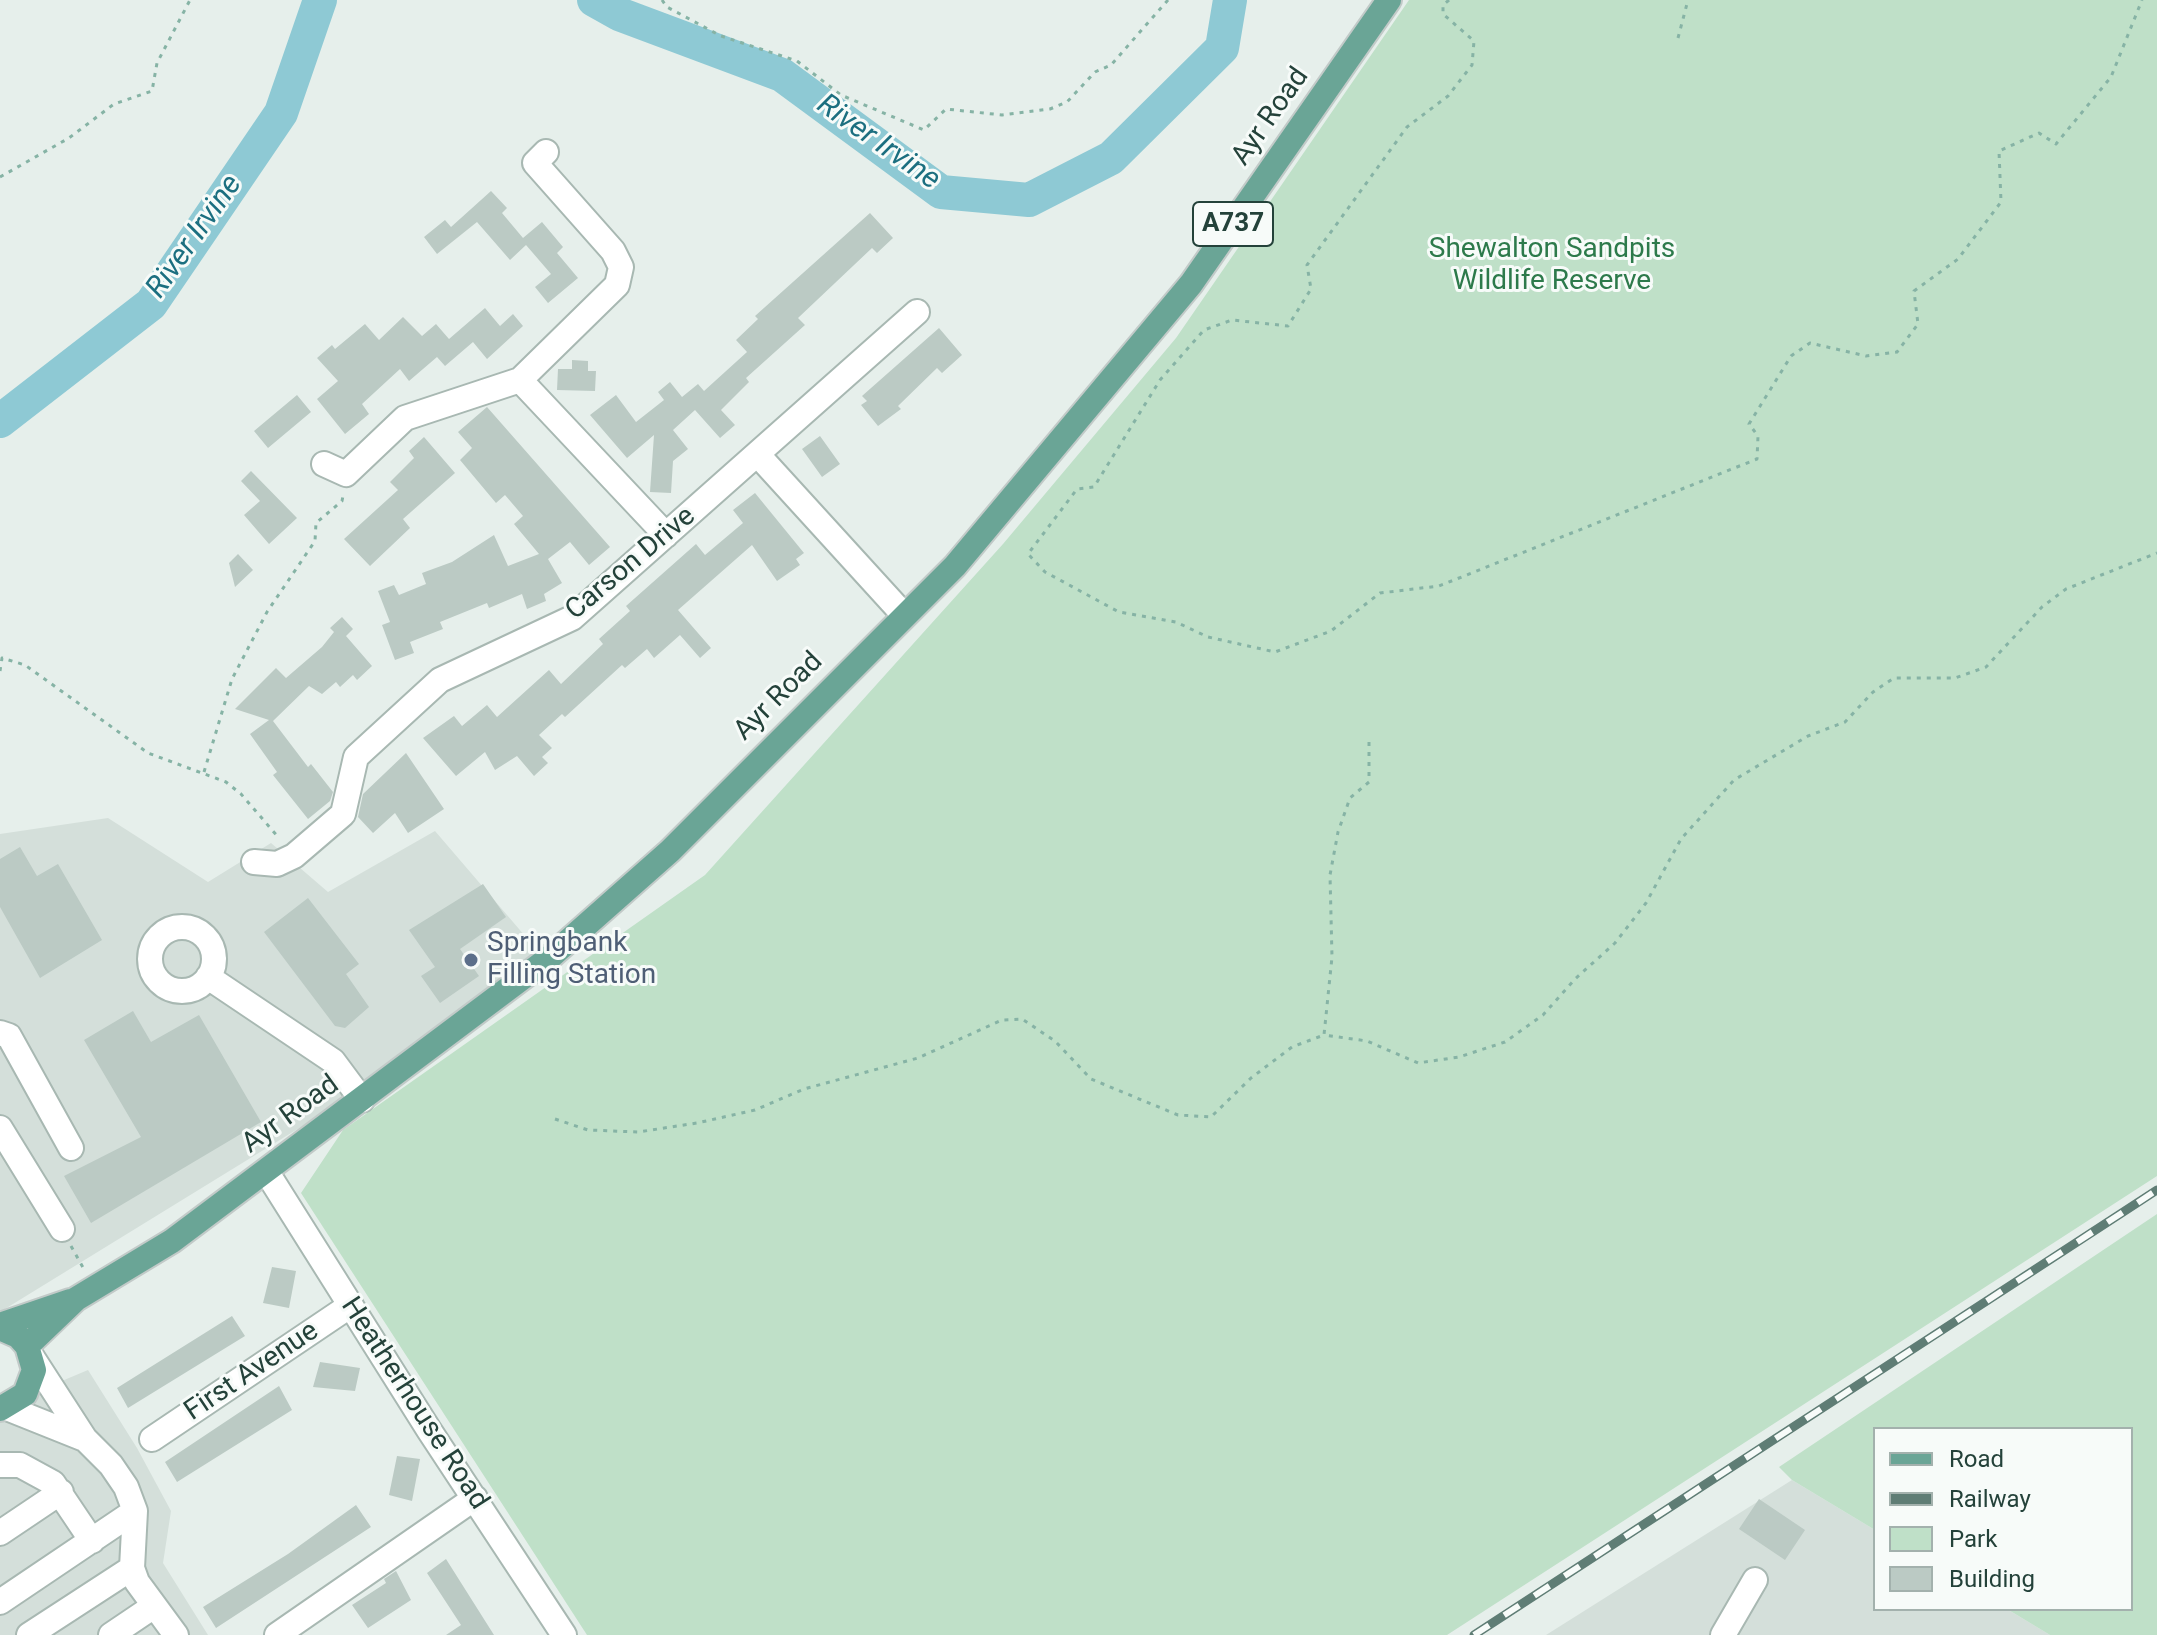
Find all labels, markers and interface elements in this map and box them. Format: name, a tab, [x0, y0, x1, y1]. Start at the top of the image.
street label: Ayr Road	[1225, 62, 1317, 172]
water label: River Irvine	[809, 87, 947, 199]
water label: River Irvine	[139, 168, 251, 306]
road number: A737	[1193, 202, 1273, 246]
park label: Shewalton Sandpits Wildlife Reserve	[1429, 233, 1675, 299]
street label: Carson Drive	[559, 500, 703, 628]
street label: Ayr Road	[728, 646, 830, 748]
place label: Springbank Filling Station	[487, 927, 656, 993]
marker: Springbank Filling Station	[462, 951, 480, 969]
street label: Ayr Road	[236, 1069, 346, 1161]
street label: Heatherhouse Road	[333, 1292, 495, 1516]
street label: First Avenue	[179, 1315, 325, 1429]
legend	[1873, 1427, 2133, 1611]
text: Road	[1949, 1445, 2004, 1473]
text: Railway	[1949, 1485, 2031, 1513]
text: Park	[1949, 1525, 1997, 1553]
text: Building	[1949, 1565, 2035, 1593]

